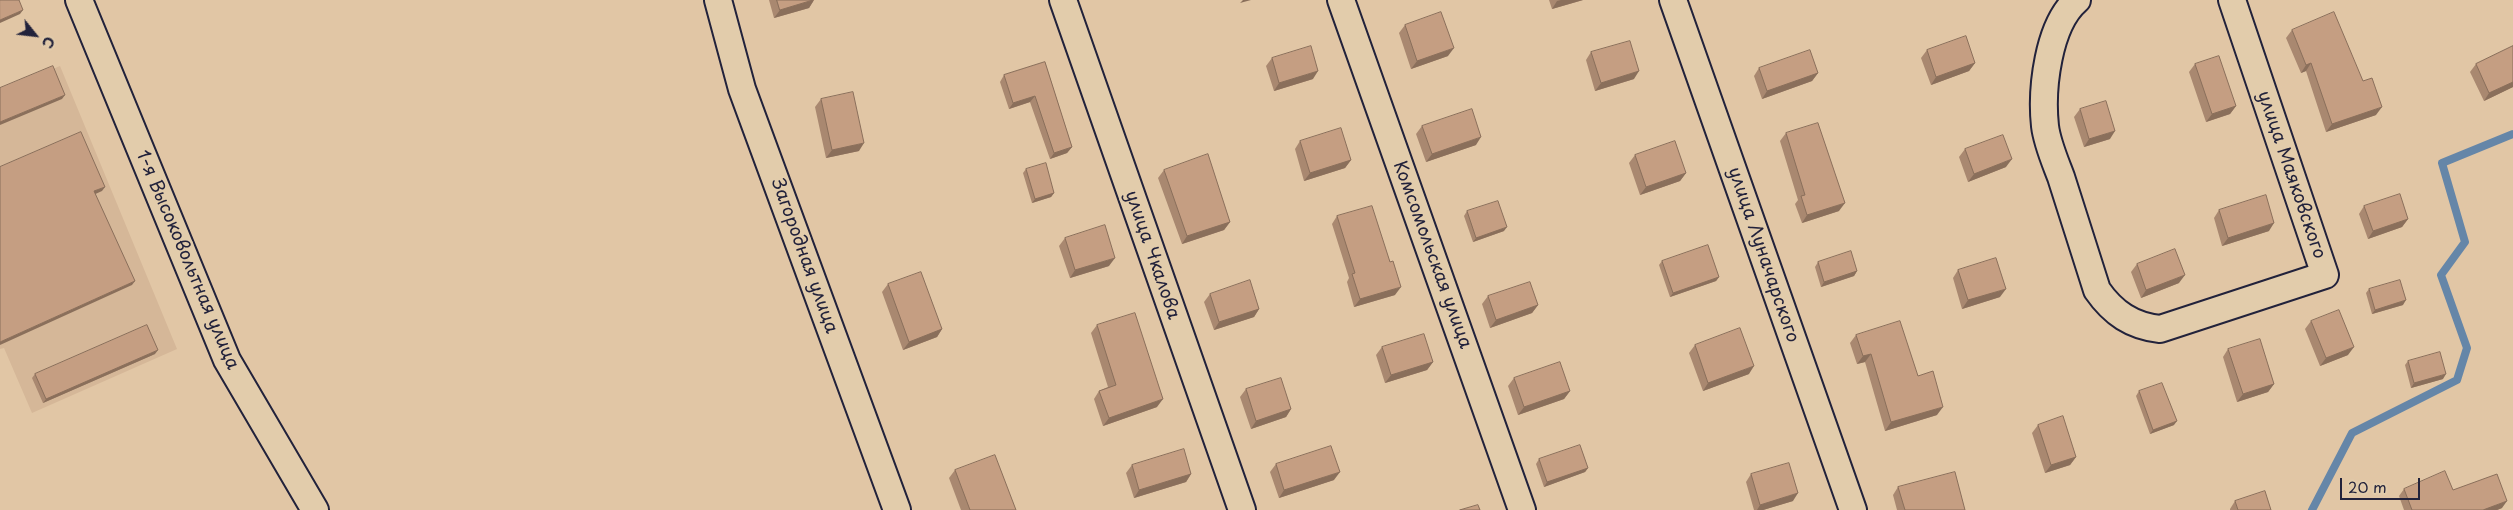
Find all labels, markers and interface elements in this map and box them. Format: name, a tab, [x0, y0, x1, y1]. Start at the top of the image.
north arrow	[10, 10, 60, 60]
text: С	[37, 33, 60, 52]
street label: улица Маяковского	[2252, 88, 2330, 262]
street label: 1-я Высоковольтная улица	[131, 147, 243, 373]
street label: Комсомольская улица	[1388, 158, 1476, 352]
street label: улица Луначарского	[1723, 164, 1803, 346]
street label: Загородная улица	[766, 176, 842, 336]
street label: улица Чкалова	[1120, 188, 1184, 322]
scale bar	[2343, 468, 2423, 500]
text: 20 m	[2348, 475, 2387, 498]

